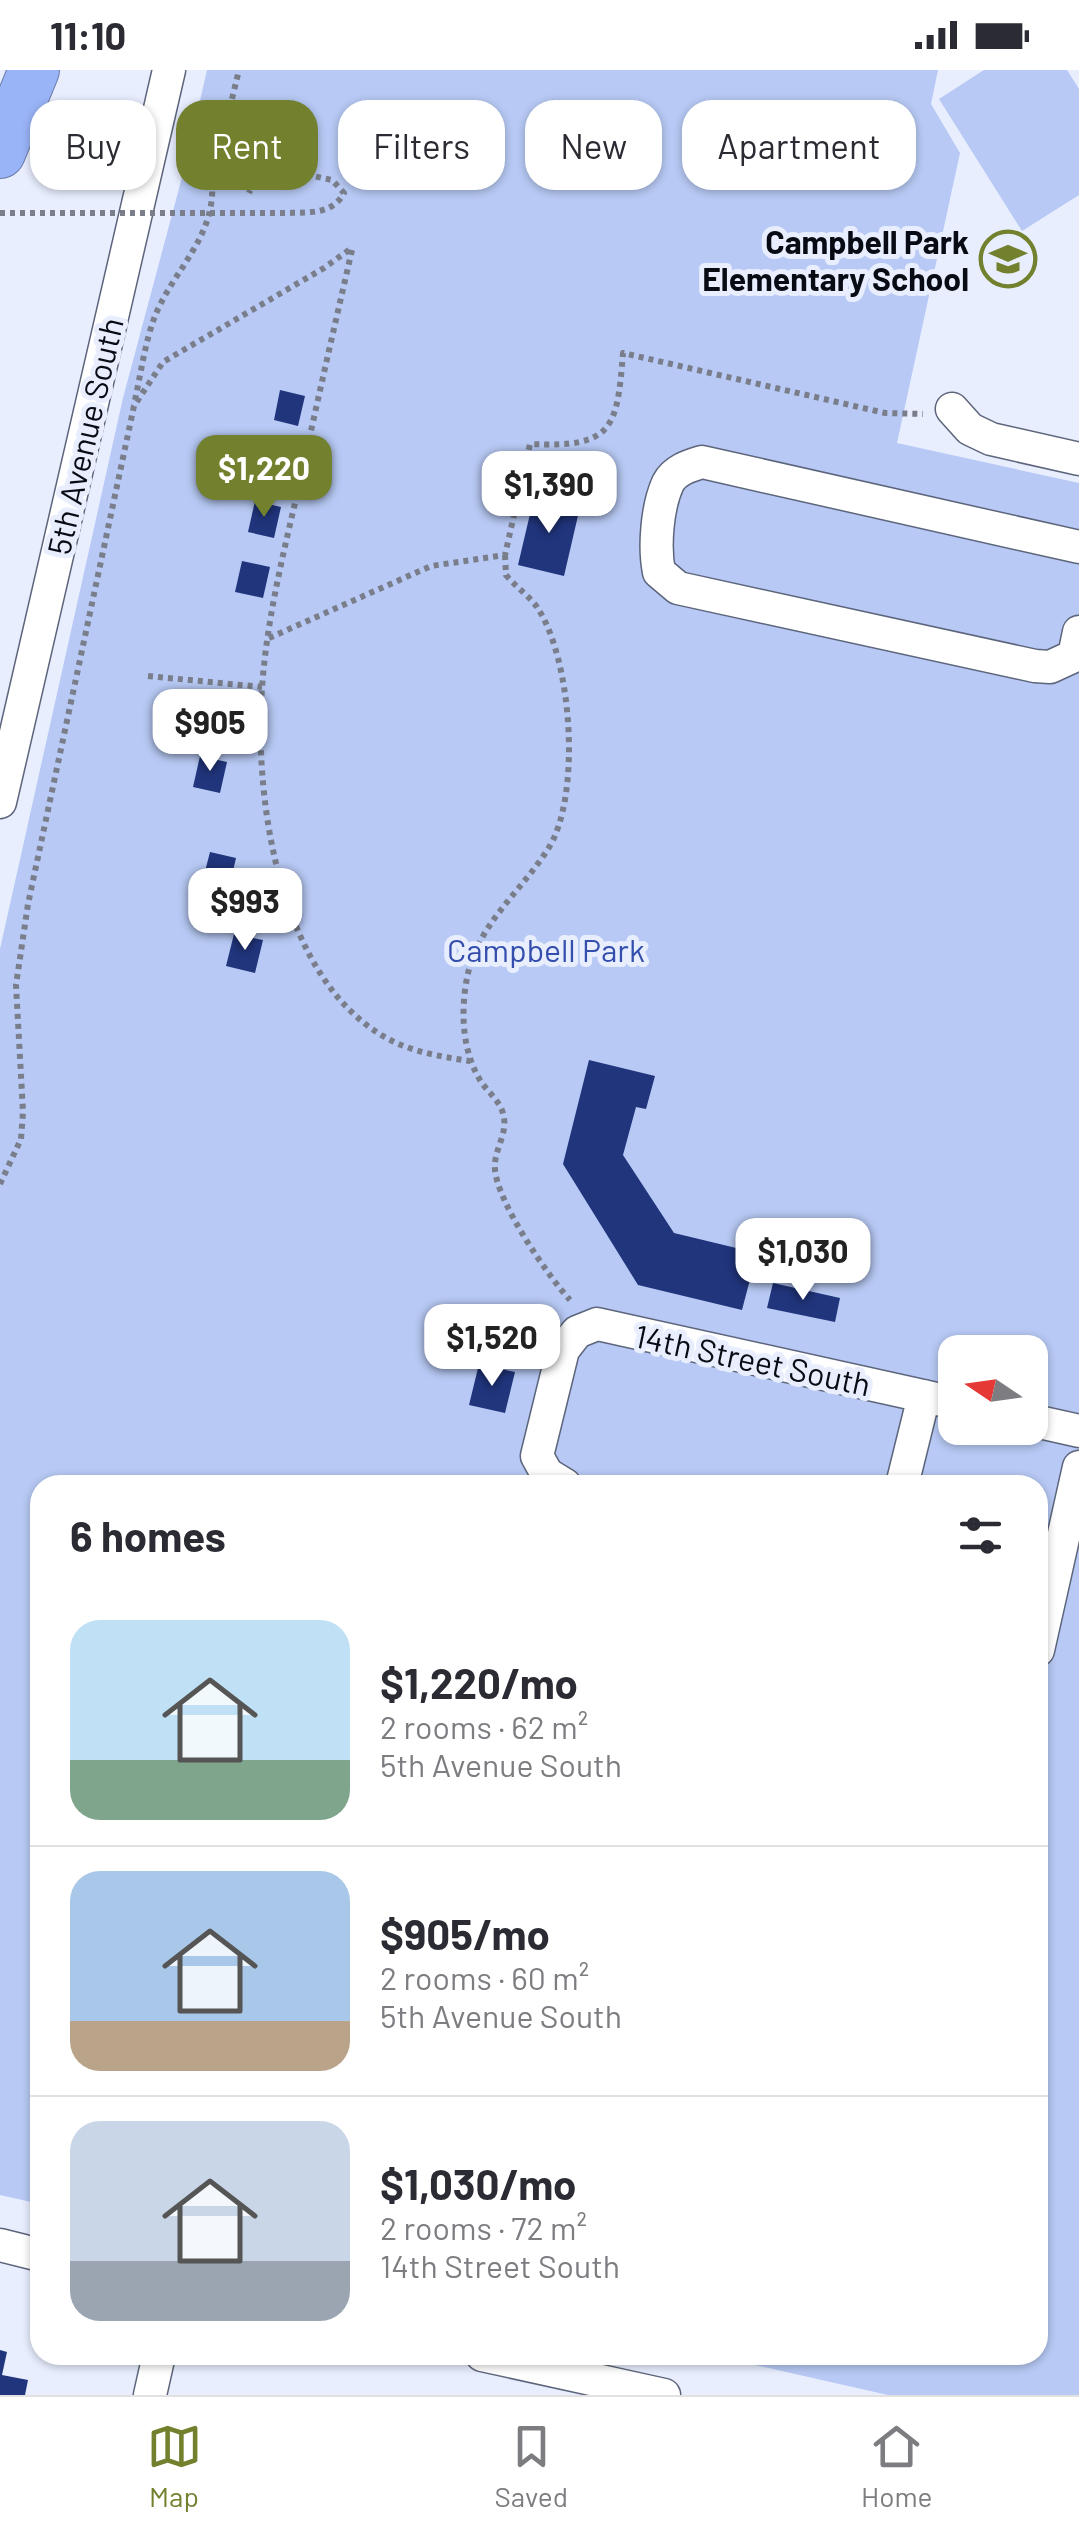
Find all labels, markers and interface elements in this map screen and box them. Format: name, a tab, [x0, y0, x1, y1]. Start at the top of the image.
text: 11:10	[50, 12, 126, 58]
chip: Buy	[30, 100, 156, 190]
chip: Rent	[176, 100, 318, 190]
chip: Filters	[338, 100, 505, 190]
chip: New	[525, 100, 662, 190]
chip: Apartment	[682, 100, 916, 190]
place label: Campbell Park Elementary School	[702, 222, 969, 297]
school or university icon: Campbell Park Elementary School	[978, 229, 1038, 289]
street label: 5th Avenue South	[38, 314, 130, 558]
pin: $1,220	[183, 435, 345, 520]
text: $1,220	[218, 448, 310, 486]
pin: $1,390	[468, 451, 630, 536]
text: $1,390	[504, 464, 594, 502]
pin: $905	[151, 689, 269, 774]
text: $905	[175, 702, 245, 740]
pin: $993	[186, 868, 304, 953]
text: $993	[210, 881, 280, 919]
park label: Campbell Park	[447, 930, 645, 968]
pin: $1,030	[722, 1218, 884, 1303]
text: $1,030	[757, 1231, 849, 1269]
pin: $1,520	[411, 1304, 573, 1389]
street label: 14th Street South	[632, 1315, 874, 1403]
text: $1,520	[446, 1317, 538, 1355]
north arrow	[938, 1335, 1048, 1445]
map controls	[938, 1335, 1048, 1445]
icon: filters	[953, 1508, 1008, 1563]
text: 6 homes	[70, 1510, 226, 1560]
text: $1,220/mo	[380, 1657, 578, 1707]
icon: home	[150, 1660, 270, 1780]
text: 2 rooms · 62 m²	[380, 1707, 588, 1745]
text: 5th Avenue South	[380, 1745, 622, 1783]
text: $905/mo	[380, 1908, 550, 1958]
icon: home	[150, 1911, 270, 2031]
text: 2 rooms · 60 m²	[380, 1958, 589, 1996]
text: 5th Avenue South	[380, 1996, 622, 2034]
text: $1,030/mo	[380, 2158, 576, 2208]
icon: home	[150, 2161, 270, 2281]
text: 2 rooms · 72 m²	[380, 2208, 587, 2246]
text: 14th Street South	[380, 2246, 620, 2284]
tab: Map	[147, 2419, 202, 2513]
tab: Saved	[495, 2419, 568, 2513]
tab: Home	[861, 2419, 932, 2513]

